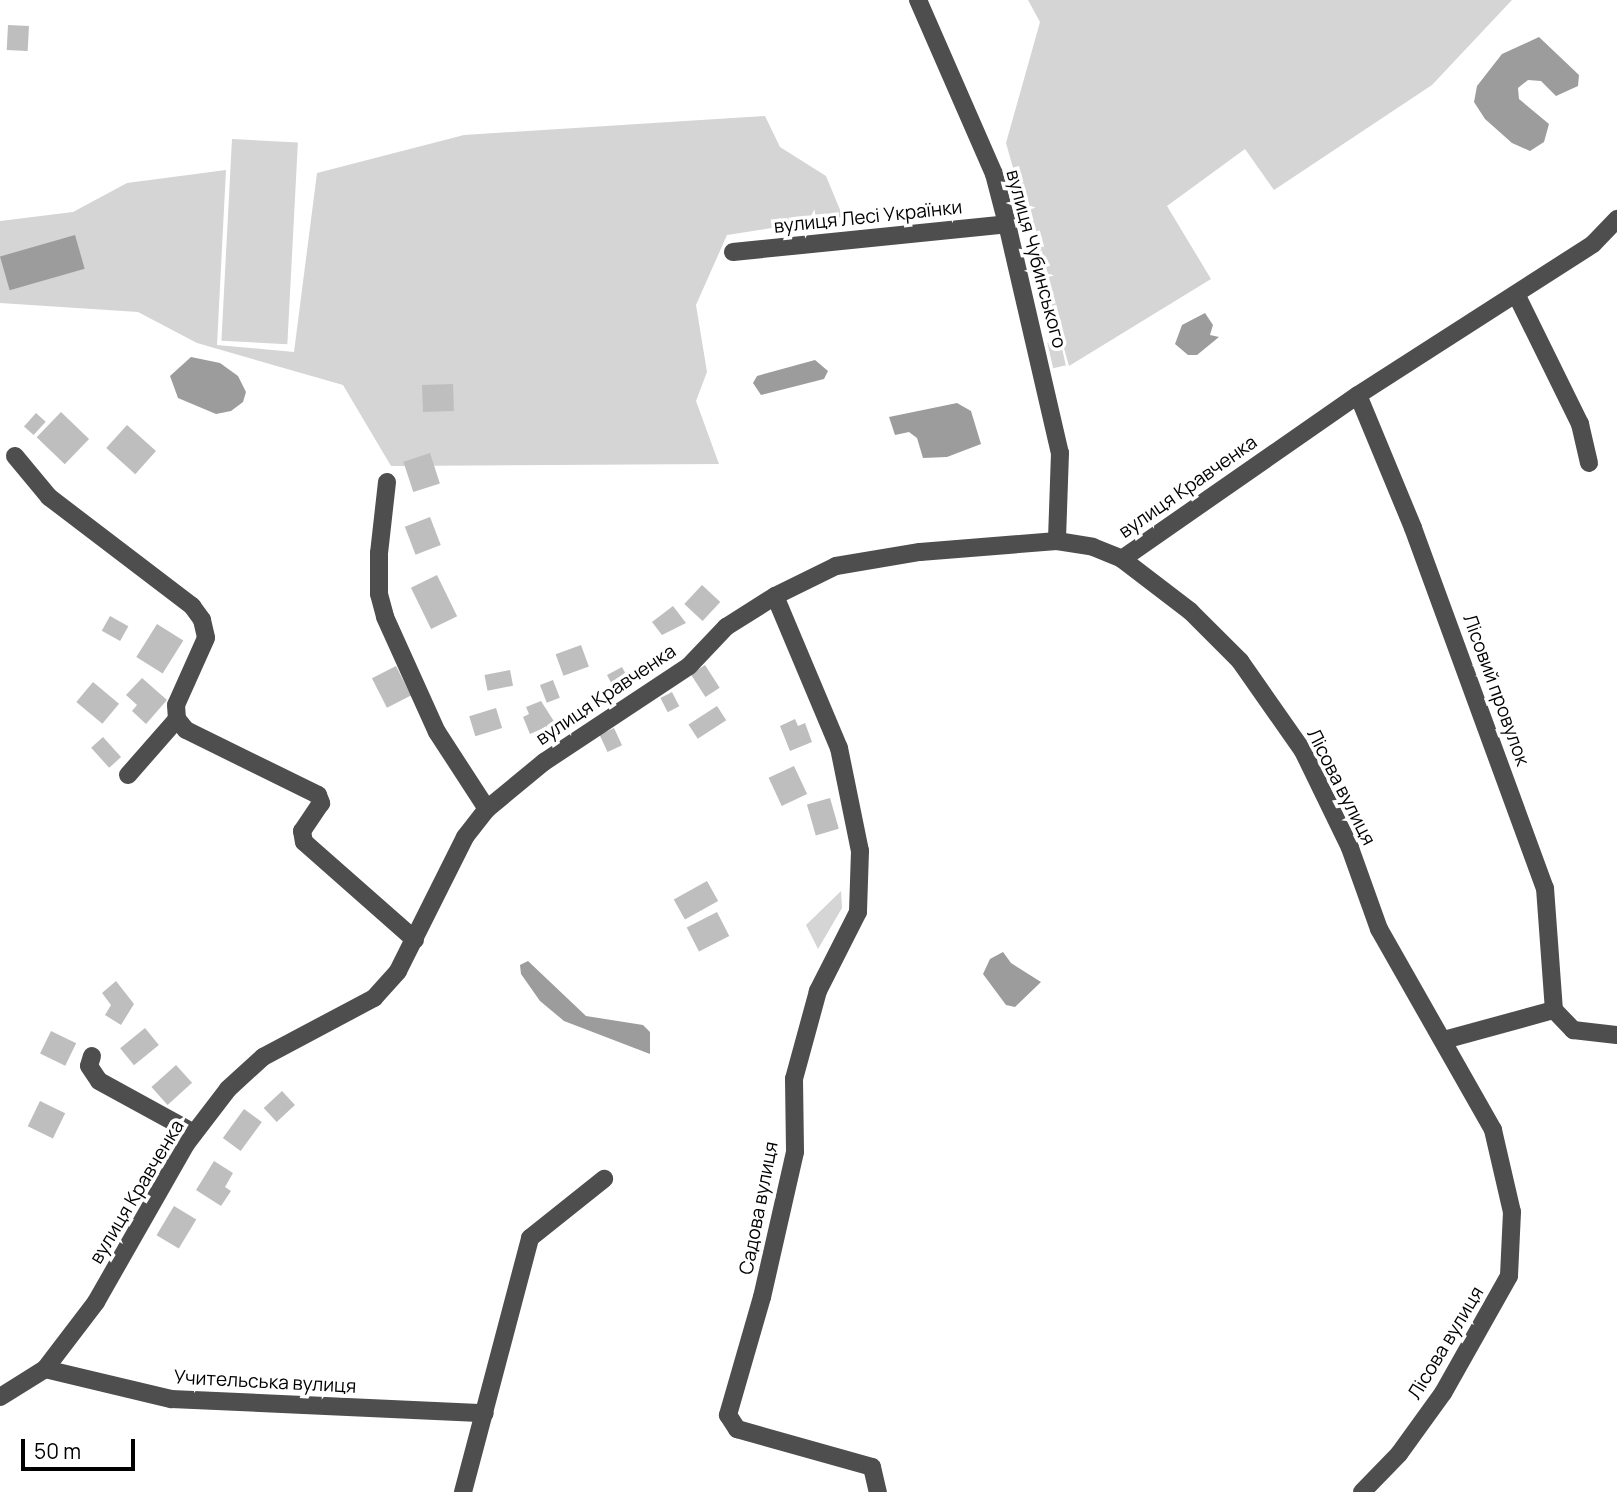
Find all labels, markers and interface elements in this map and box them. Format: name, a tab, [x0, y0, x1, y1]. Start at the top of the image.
street label: вулиця Чубинського	[1001, 167, 1071, 351]
street label: вулиця Лесі Українки	[773, 196, 963, 238]
street label: вулиця Кравченка	[1114, 431, 1262, 543]
street label: Лісовий провулок	[1458, 611, 1534, 769]
street label: вулиця Кравченка	[532, 640, 680, 750]
street label: Лісова вулиця	[1302, 725, 1380, 849]
street label: вулиця Кравченка	[85, 1116, 189, 1268]
street label: Садова вулиця	[735, 1140, 783, 1276]
street label: Лісова вулиця	[1403, 1282, 1489, 1404]
street label: Учительська вулиця	[173, 1366, 357, 1398]
scale bar	[24, 1426, 138, 1470]
text: 50 m	[34, 1437, 81, 1465]

